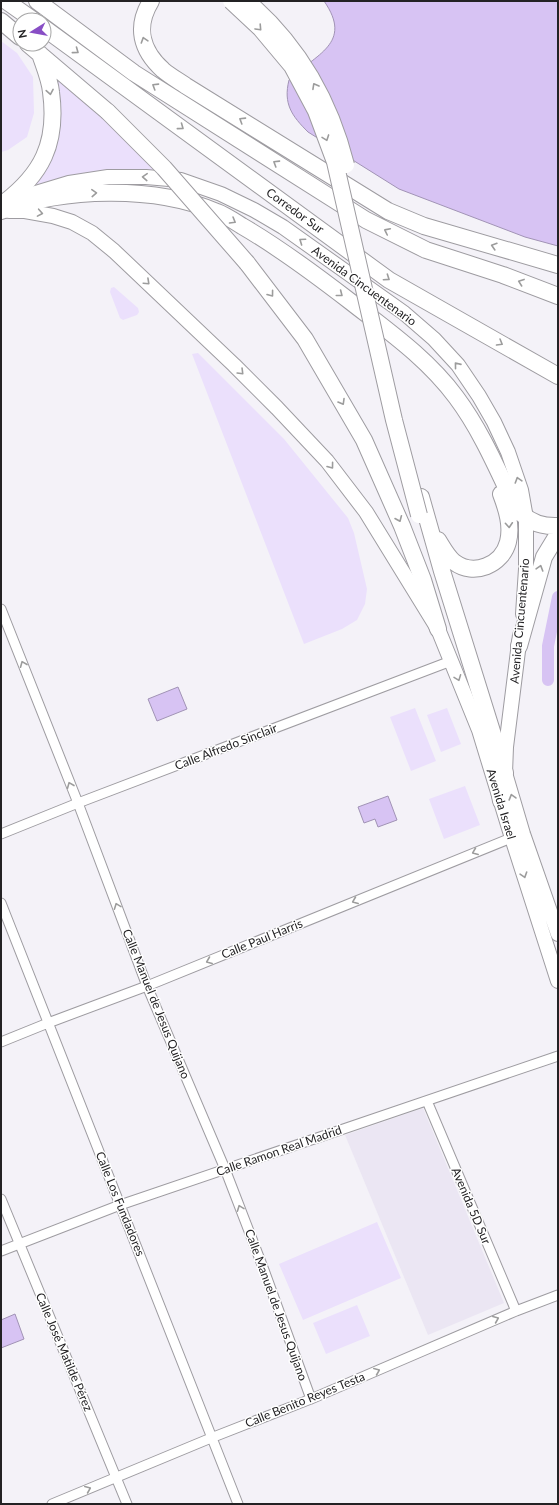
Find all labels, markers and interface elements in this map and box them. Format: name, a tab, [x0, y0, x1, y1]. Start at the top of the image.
north arrow	[12, 12, 52, 52]
one-way arrow	[254, 23, 262, 31]
text: N	[15, 29, 29, 39]
one-way arrow	[140, 36, 148, 43]
one-way arrow	[71, 46, 78, 53]
one-way arrow	[152, 83, 159, 91]
one-way arrow	[313, 83, 320, 90]
one-way arrow	[46, 88, 54, 95]
one-way arrow	[239, 118, 246, 125]
one-way arrow	[177, 122, 184, 130]
one-way arrow	[322, 134, 330, 141]
one-way arrow	[273, 160, 280, 168]
one-way arrow	[142, 173, 148, 182]
street label: Corredor Sur	[264, 185, 328, 237]
one-way arrow	[91, 189, 97, 198]
one-way arrow	[37, 208, 43, 217]
one-way arrow	[229, 216, 236, 224]
one-way arrow	[384, 228, 392, 236]
one-way arrow	[299, 238, 306, 245]
one-way arrow	[490, 242, 497, 251]
street label: Avenida Cincuentenario	[309, 243, 420, 329]
one-way arrow	[383, 274, 390, 281]
one-way arrow	[142, 277, 150, 285]
one-way arrow	[518, 278, 525, 287]
one-way arrow	[266, 289, 273, 296]
one-way arrow	[336, 289, 343, 296]
one-way arrow	[496, 339, 503, 346]
one-way arrow	[455, 363, 462, 370]
one-way arrow	[236, 367, 244, 375]
one-way arrow	[337, 398, 344, 406]
one-way arrow	[326, 461, 333, 468]
one-way arrow	[514, 476, 523, 483]
one-way arrow	[394, 515, 402, 522]
one-way arrow	[504, 521, 513, 528]
street label: Avenida Cincuentenario	[507, 558, 532, 684]
one-way arrow	[535, 565, 544, 572]
one-way arrow	[19, 660, 27, 667]
one-way arrow	[454, 675, 462, 682]
street label: Calle Alfredo Sinclair	[172, 720, 280, 773]
street label: Avenida Israel	[484, 767, 519, 841]
one-way arrow	[67, 781, 75, 788]
one-way arrow	[508, 794, 517, 801]
one-way arrow	[472, 848, 479, 856]
one-way arrow	[519, 871, 527, 878]
one-way arrow	[351, 897, 358, 905]
one-way arrow	[113, 903, 121, 910]
street label: Calle Paul Harris	[219, 915, 305, 962]
street label: Calle Manuel de Jesus Quijano	[120, 927, 193, 1081]
one-way arrow	[205, 956, 212, 964]
street label: Calle Ramon Real Madrid	[214, 1122, 344, 1179]
street label: Calle Los Fundadores	[93, 1149, 148, 1258]
street label: Avenida 5D Sur	[449, 1165, 495, 1247]
one-way arrow	[237, 1204, 245, 1211]
street label: Calle Manuel de Jesus Quijano	[242, 1227, 311, 1383]
street label: Calle José Matilde Pérez	[33, 1290, 96, 1414]
one-way arrow	[493, 1316, 500, 1324]
one-way arrow	[373, 1367, 380, 1375]
street label: Calle Benito Reyes Testa	[243, 1369, 367, 1430]
one-way arrow	[84, 1486, 91, 1494]

